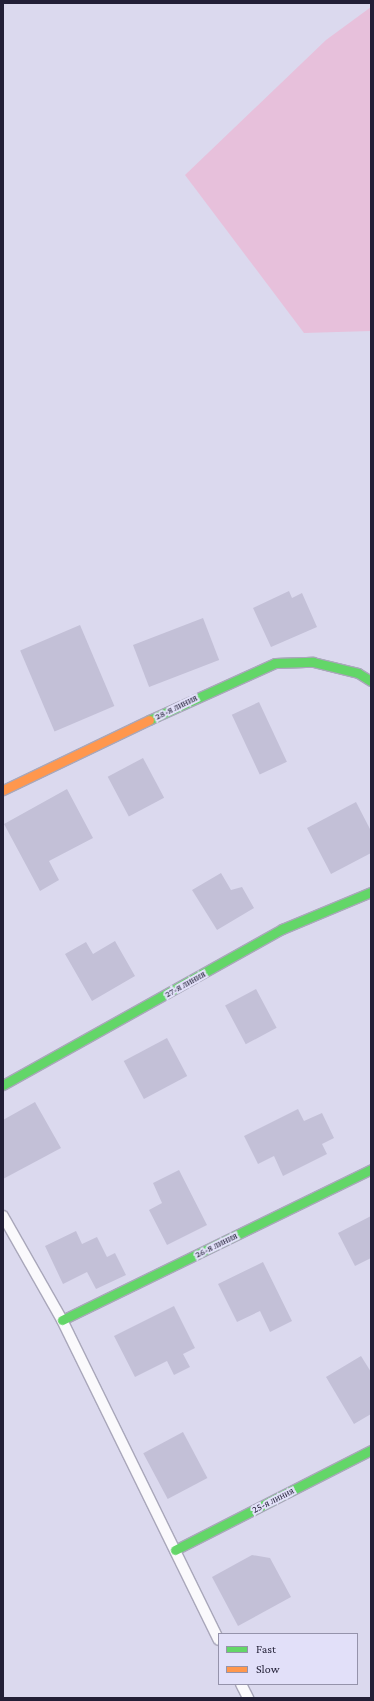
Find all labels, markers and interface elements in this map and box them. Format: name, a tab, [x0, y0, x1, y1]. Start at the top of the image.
street label: 28-я линия	[153, 692, 199, 722]
street label: 27-я линия	[163, 968, 207, 1000]
street label: 26-я линия	[193, 1230, 239, 1260]
street label: 25-я линия	[250, 1484, 296, 1516]
legend	[218, 1633, 358, 1685]
text: Fast	[256, 1642, 276, 1656]
text: Slow	[256, 1662, 280, 1676]

